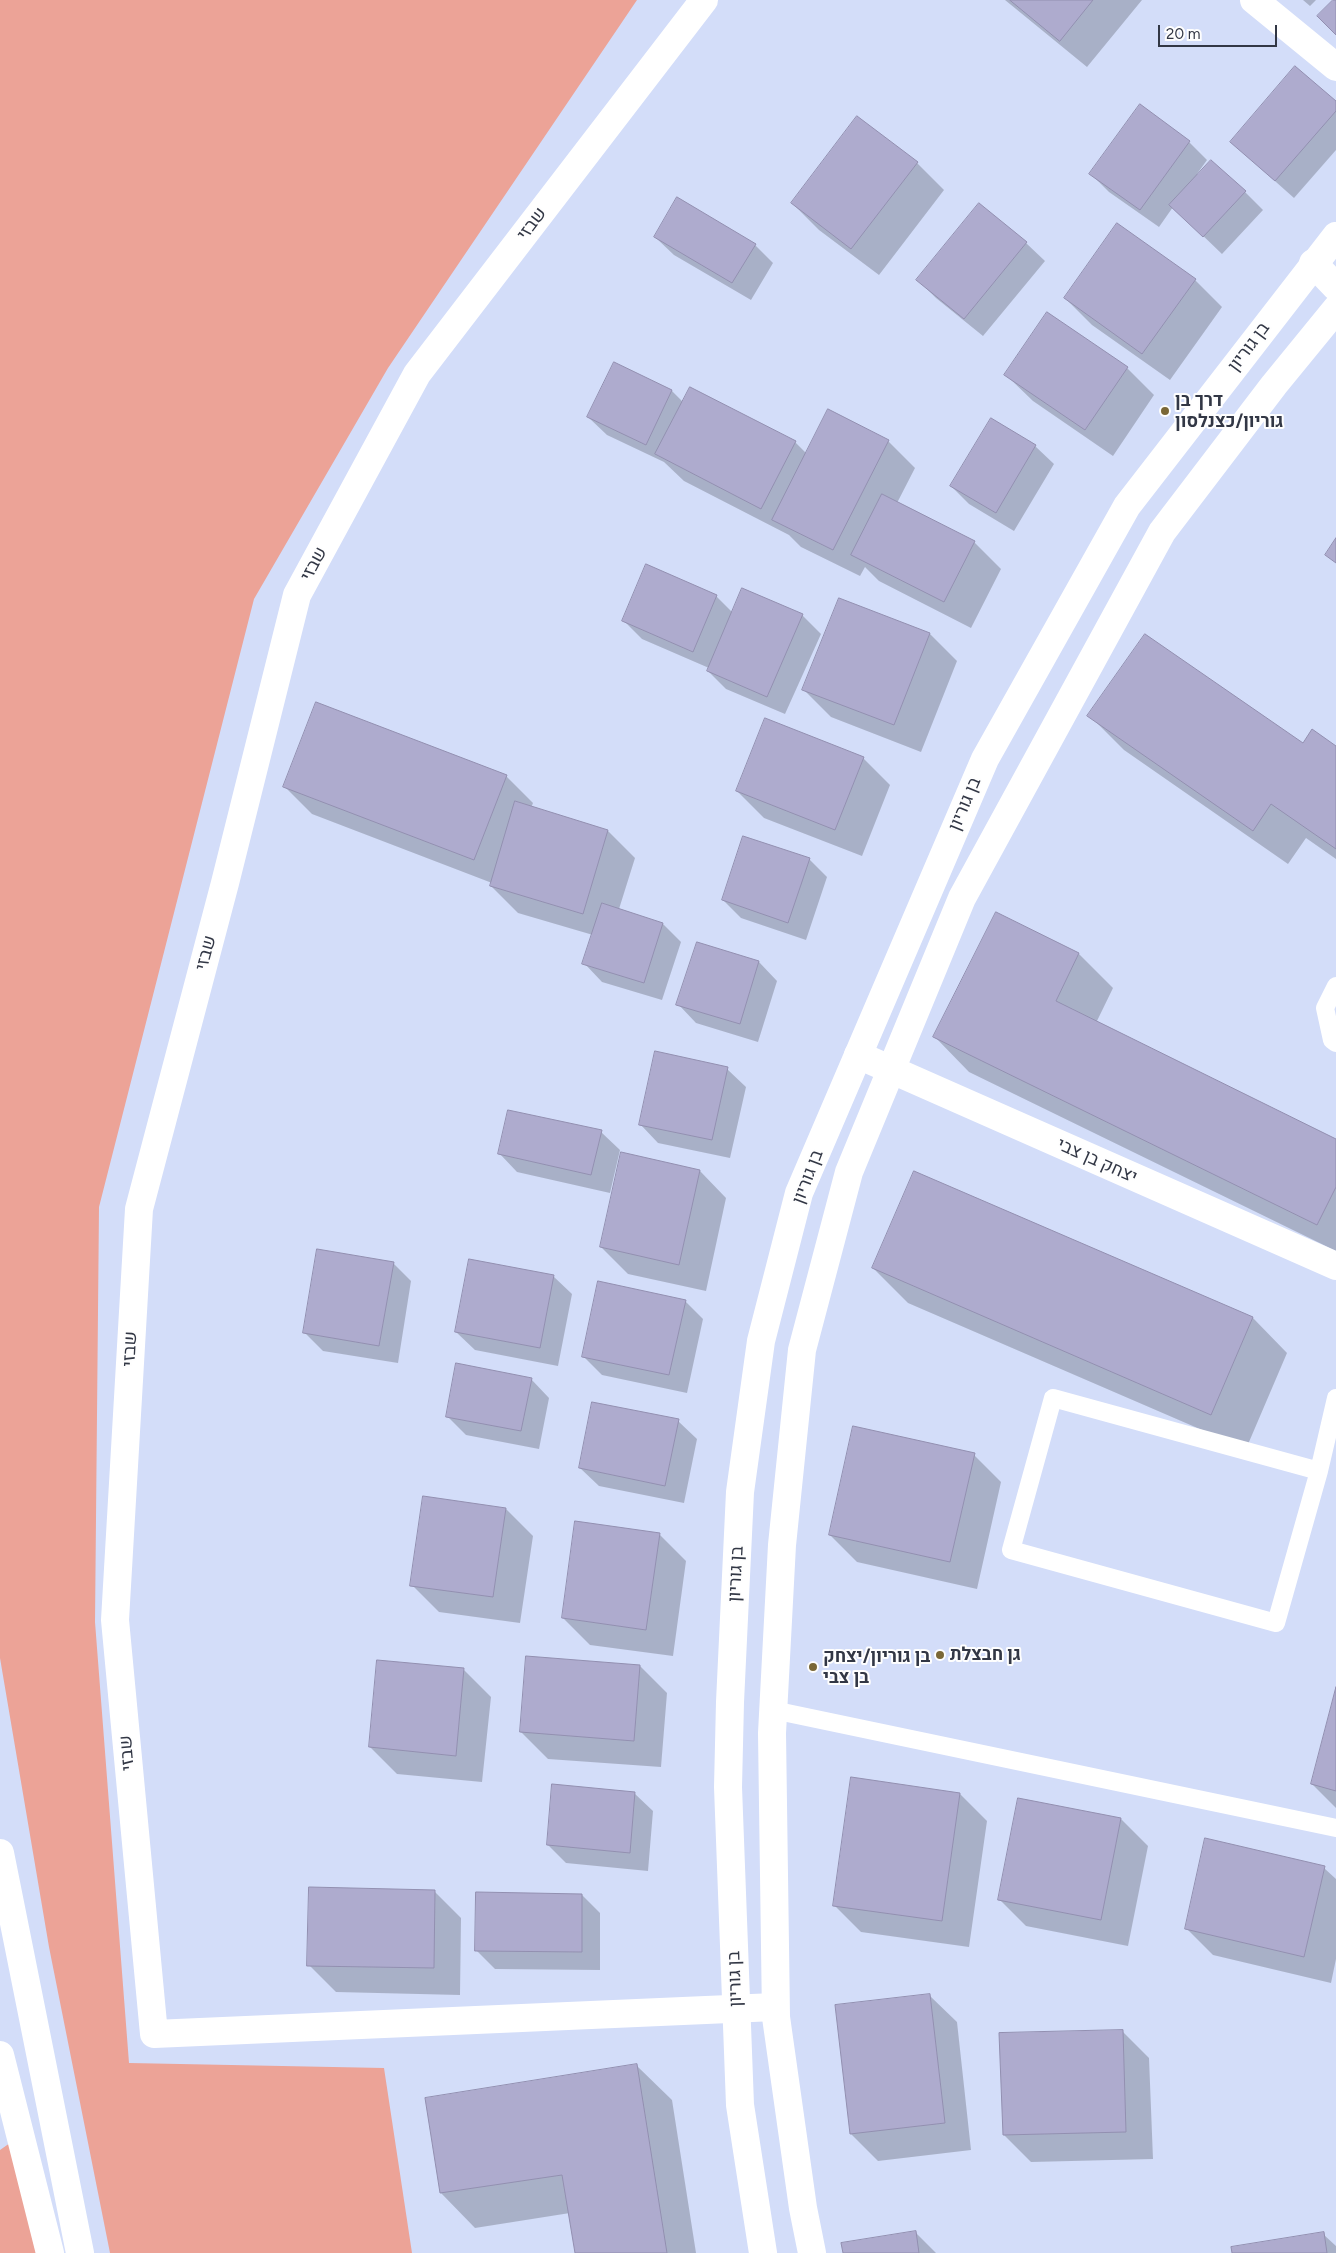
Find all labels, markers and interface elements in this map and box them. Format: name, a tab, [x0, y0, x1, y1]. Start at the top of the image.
scale bar	[1161, 15, 1280, 47]
text: 20 m	[1166, 25, 1200, 43]
street label: שבזי	[513, 203, 551, 245]
street label: בן גוריון	[1223, 318, 1275, 376]
place label: דרך בן גוריון/כצנלסון	[1175, 390, 1283, 432]
marker: דרך בן גוריון/כצנלסון	[1159, 405, 1171, 417]
street label: שבזי	[296, 543, 332, 585]
street label: בן גוריון	[944, 774, 986, 834]
street label: שבזי	[191, 933, 221, 973]
street label: יצחק בן צבי	[1053, 1134, 1141, 1188]
street label: בן גוריון	[788, 1147, 828, 1207]
street label: שבזי	[118, 1331, 142, 1367]
street label: בן גוריון	[724, 1545, 748, 1603]
place label: גן חבצלת	[950, 1644, 1021, 1666]
place label: בן גוריון/יצחק בן צבי	[823, 1646, 930, 1688]
marker: גן חבצלת	[934, 1649, 946, 1661]
marker: בן גוריון/יצחק בן צבי	[807, 1661, 819, 1673]
street label: שבזי	[115, 1734, 139, 1772]
street label: בן גוריון	[723, 1951, 747, 2007]

